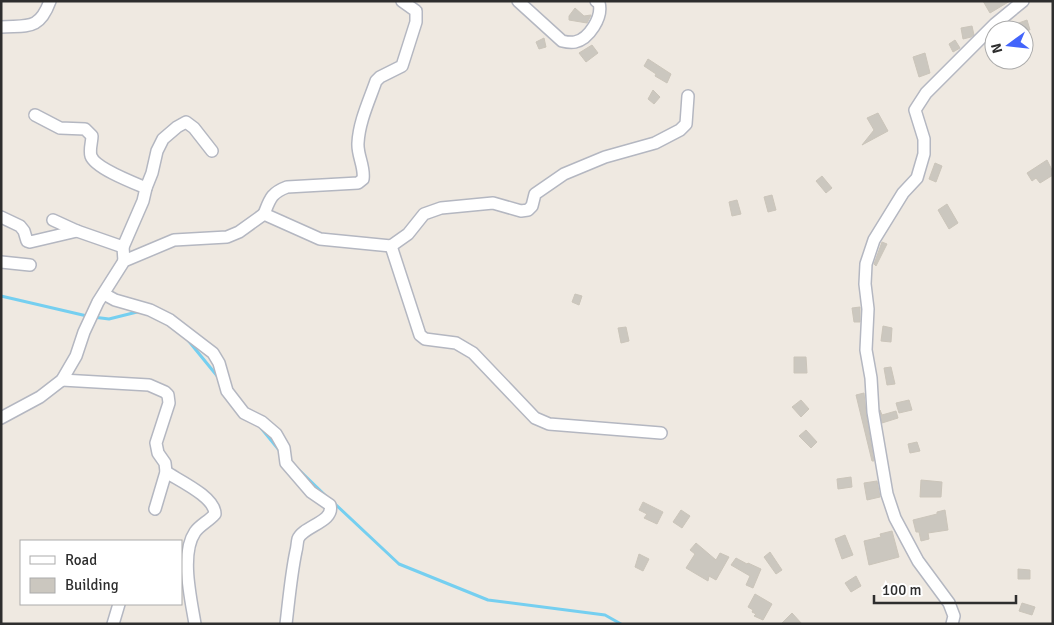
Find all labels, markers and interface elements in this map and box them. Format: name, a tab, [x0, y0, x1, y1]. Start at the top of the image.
north arrow	[984, 20, 1034, 70]
text: N	[987, 41, 1006, 55]
legend	[20, 540, 182, 605]
text: Road	[65, 551, 97, 569]
scale bar	[874, 572, 1016, 604]
text: Building	[65, 576, 119, 594]
text: 100 m	[882, 581, 922, 599]

